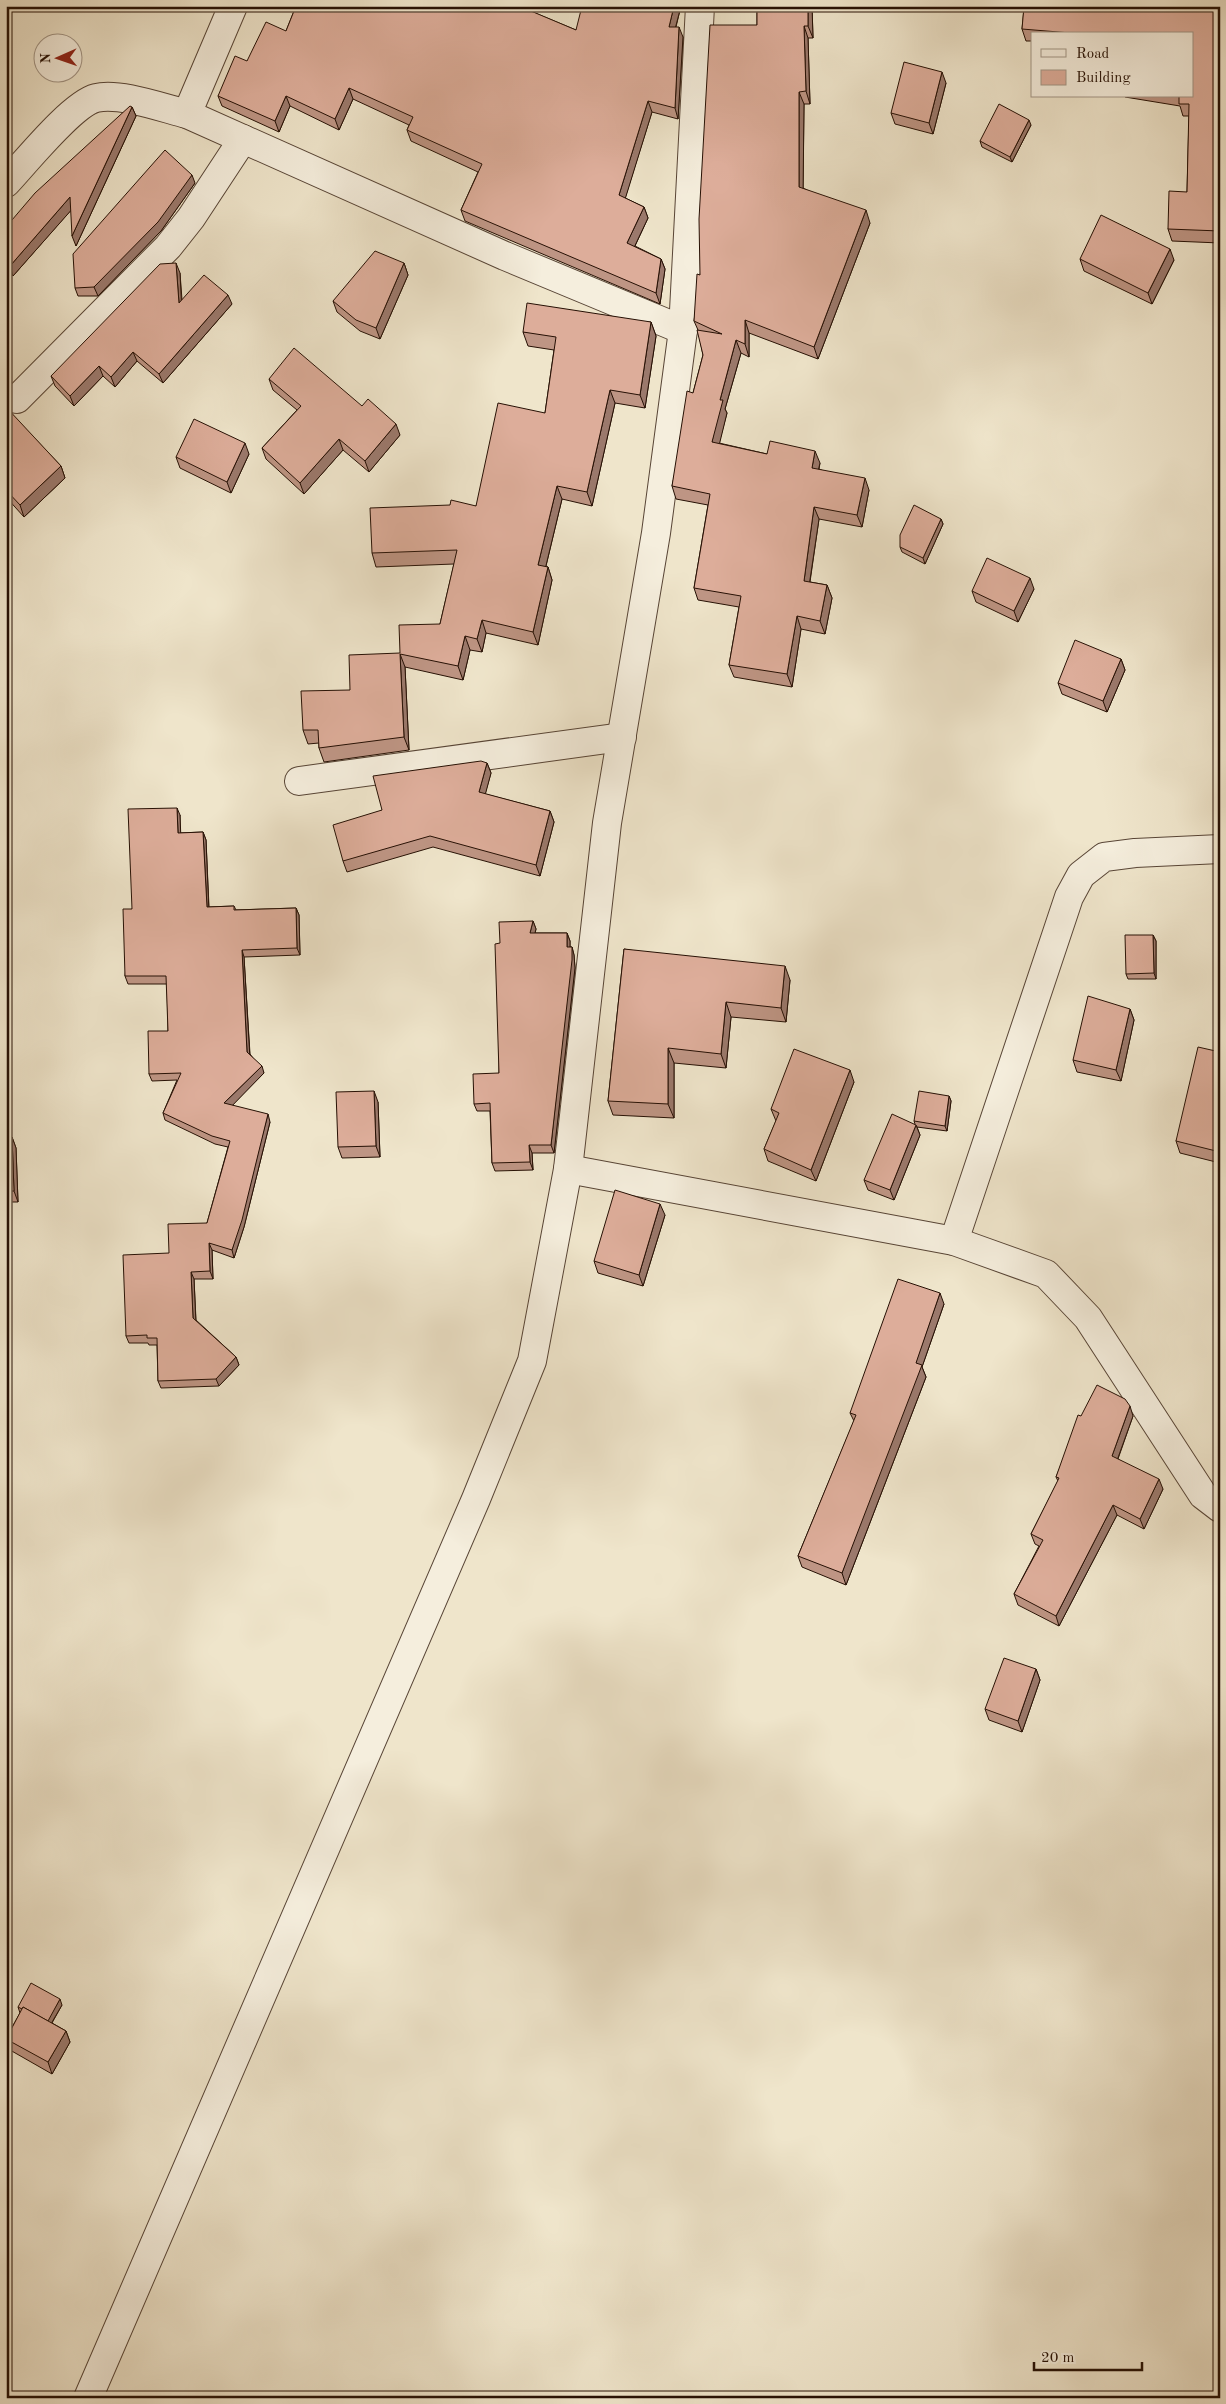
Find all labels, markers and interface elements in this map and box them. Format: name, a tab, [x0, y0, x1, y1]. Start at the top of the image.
north arrow	[32, 32, 82, 82]
legend	[1031, 32, 1194, 98]
text: Road	[1076, 47, 1110, 62]
text: N	[39, 53, 53, 64]
text: Building	[1076, 71, 1131, 86]
scale bar	[1034, 2339, 1141, 2371]
text: 20 m	[1041, 2351, 1075, 2366]

